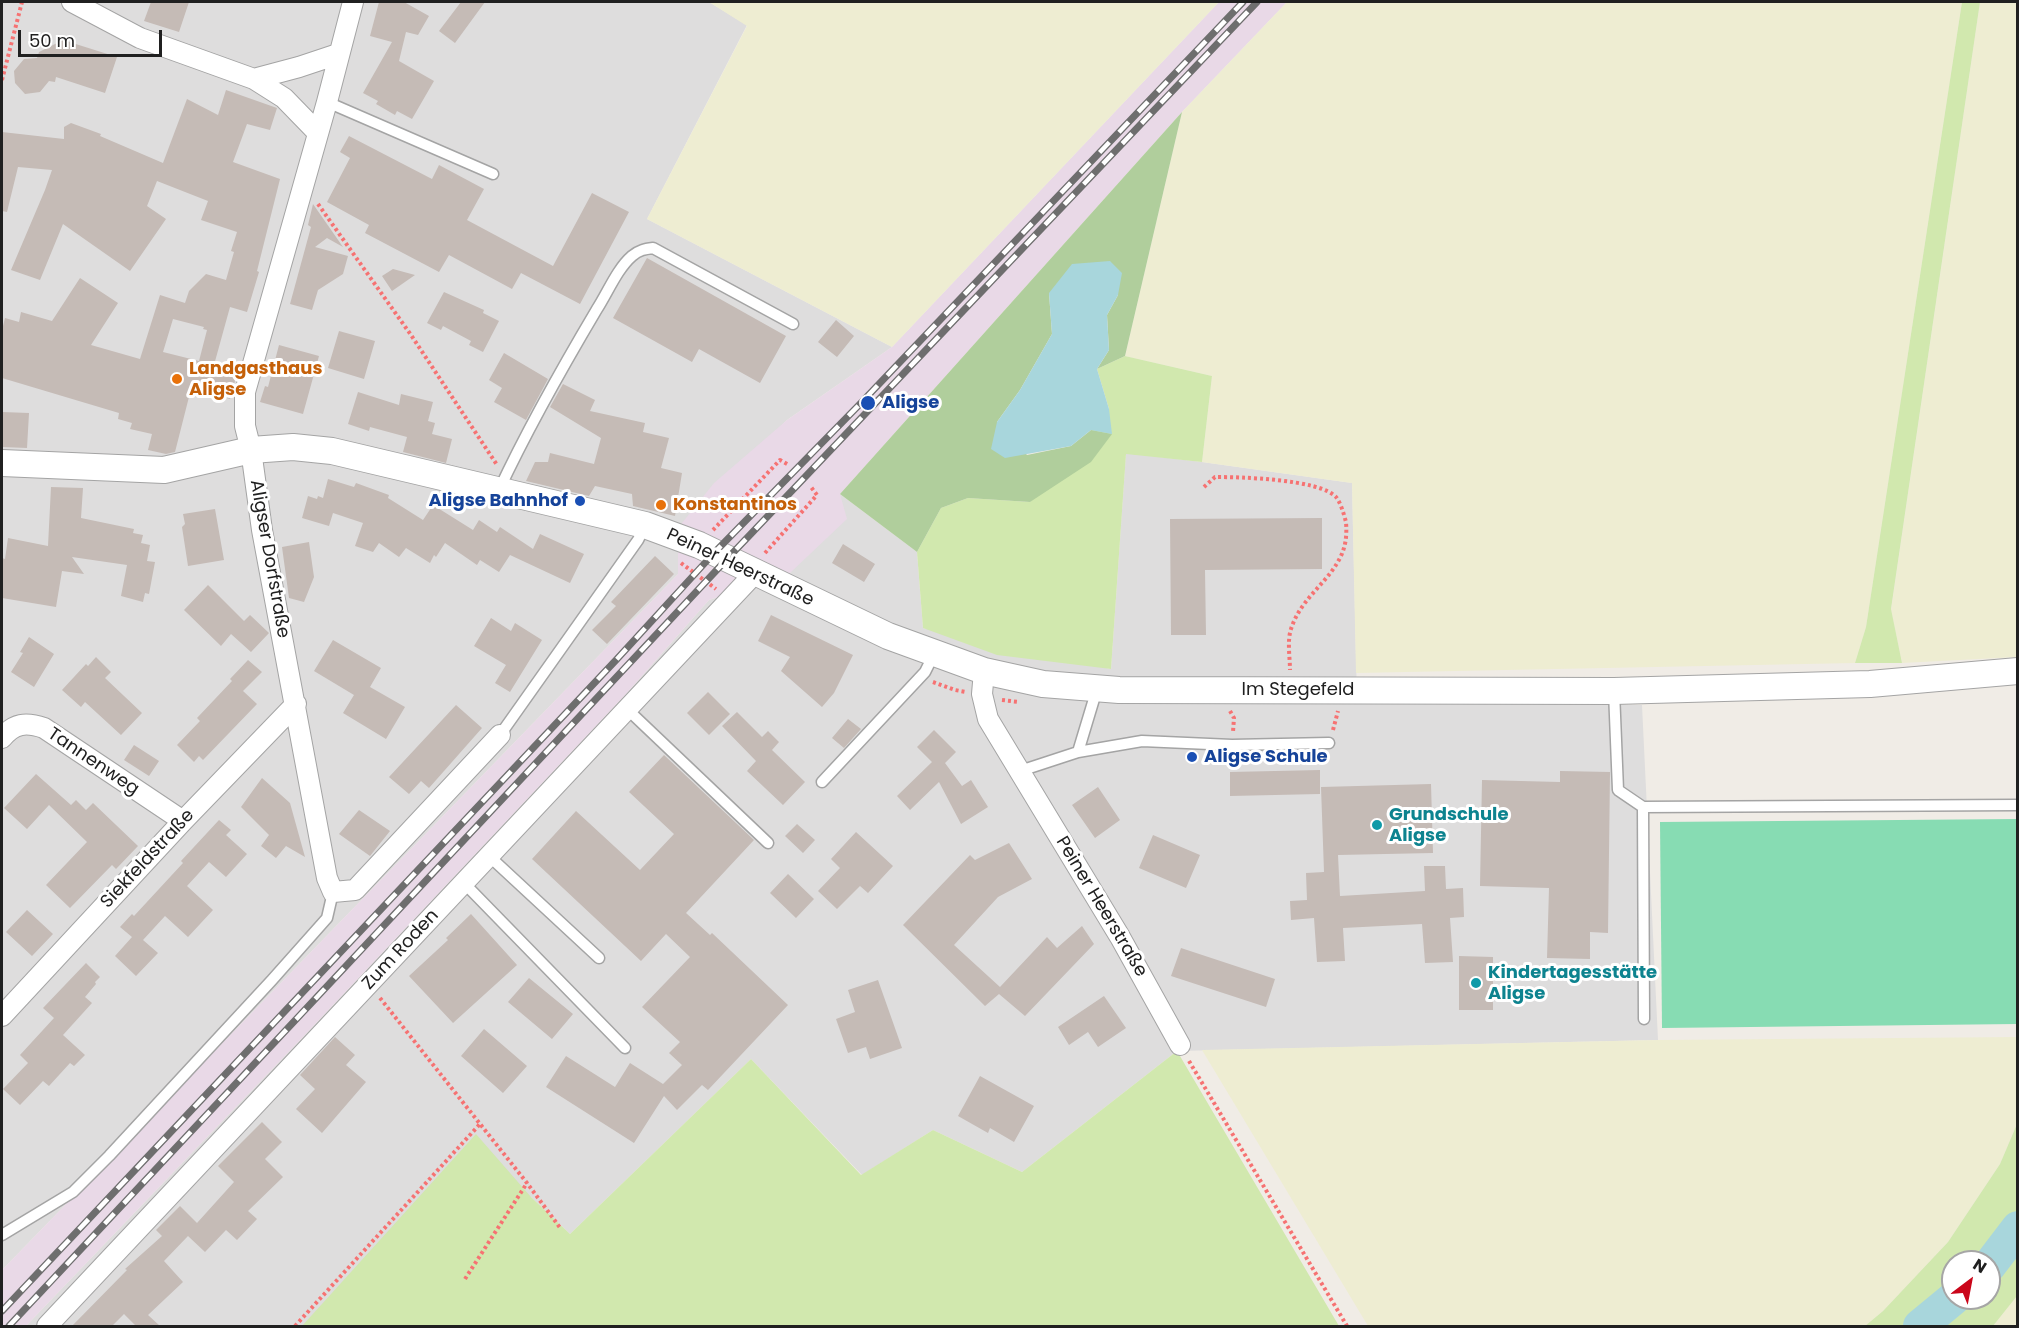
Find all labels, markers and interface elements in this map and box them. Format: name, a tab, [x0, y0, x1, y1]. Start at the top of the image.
scale bar	[21, 18, 165, 56]
text: 50 m	[29, 28, 75, 53]
place label: Landgasthaus Aligse	[189, 358, 322, 400]
marker: Landgasthaus Aligse	[170, 372, 184, 386]
place label: Aligse	[882, 392, 939, 414]
marker: Aligse	[859, 394, 877, 412]
street label: Aligser Dorfstraße	[244, 478, 294, 640]
place label: Aligse Bahnhof	[429, 490, 568, 512]
marker: Aligse Bahnhof	[573, 494, 587, 508]
place label: Konstantinos	[673, 494, 797, 516]
marker: Konstantinos	[654, 498, 668, 512]
street label: Peiner Heerstraße	[663, 524, 817, 612]
street label: Im Stegefeld	[1241, 679, 1355, 701]
street label: Tannenweg	[43, 723, 143, 801]
place label: Aligse Schule	[1204, 746, 1328, 768]
marker: Aligse Schule	[1185, 750, 1199, 764]
place label: Grundschule Aligse	[1389, 804, 1509, 846]
street label: Siekfeldstraße	[97, 805, 199, 913]
marker: Grundschule Aligse	[1370, 818, 1384, 832]
street label: Peiner Heerstraße	[1051, 833, 1151, 981]
street label: Zum Roden	[358, 905, 444, 995]
place label: Kindertagesstätte Aligse	[1488, 962, 1657, 1004]
marker: Kindertagesstätte Aligse	[1469, 976, 1483, 990]
north arrow	[1941, 1250, 2001, 1310]
text: N	[1969, 1253, 1991, 1279]

